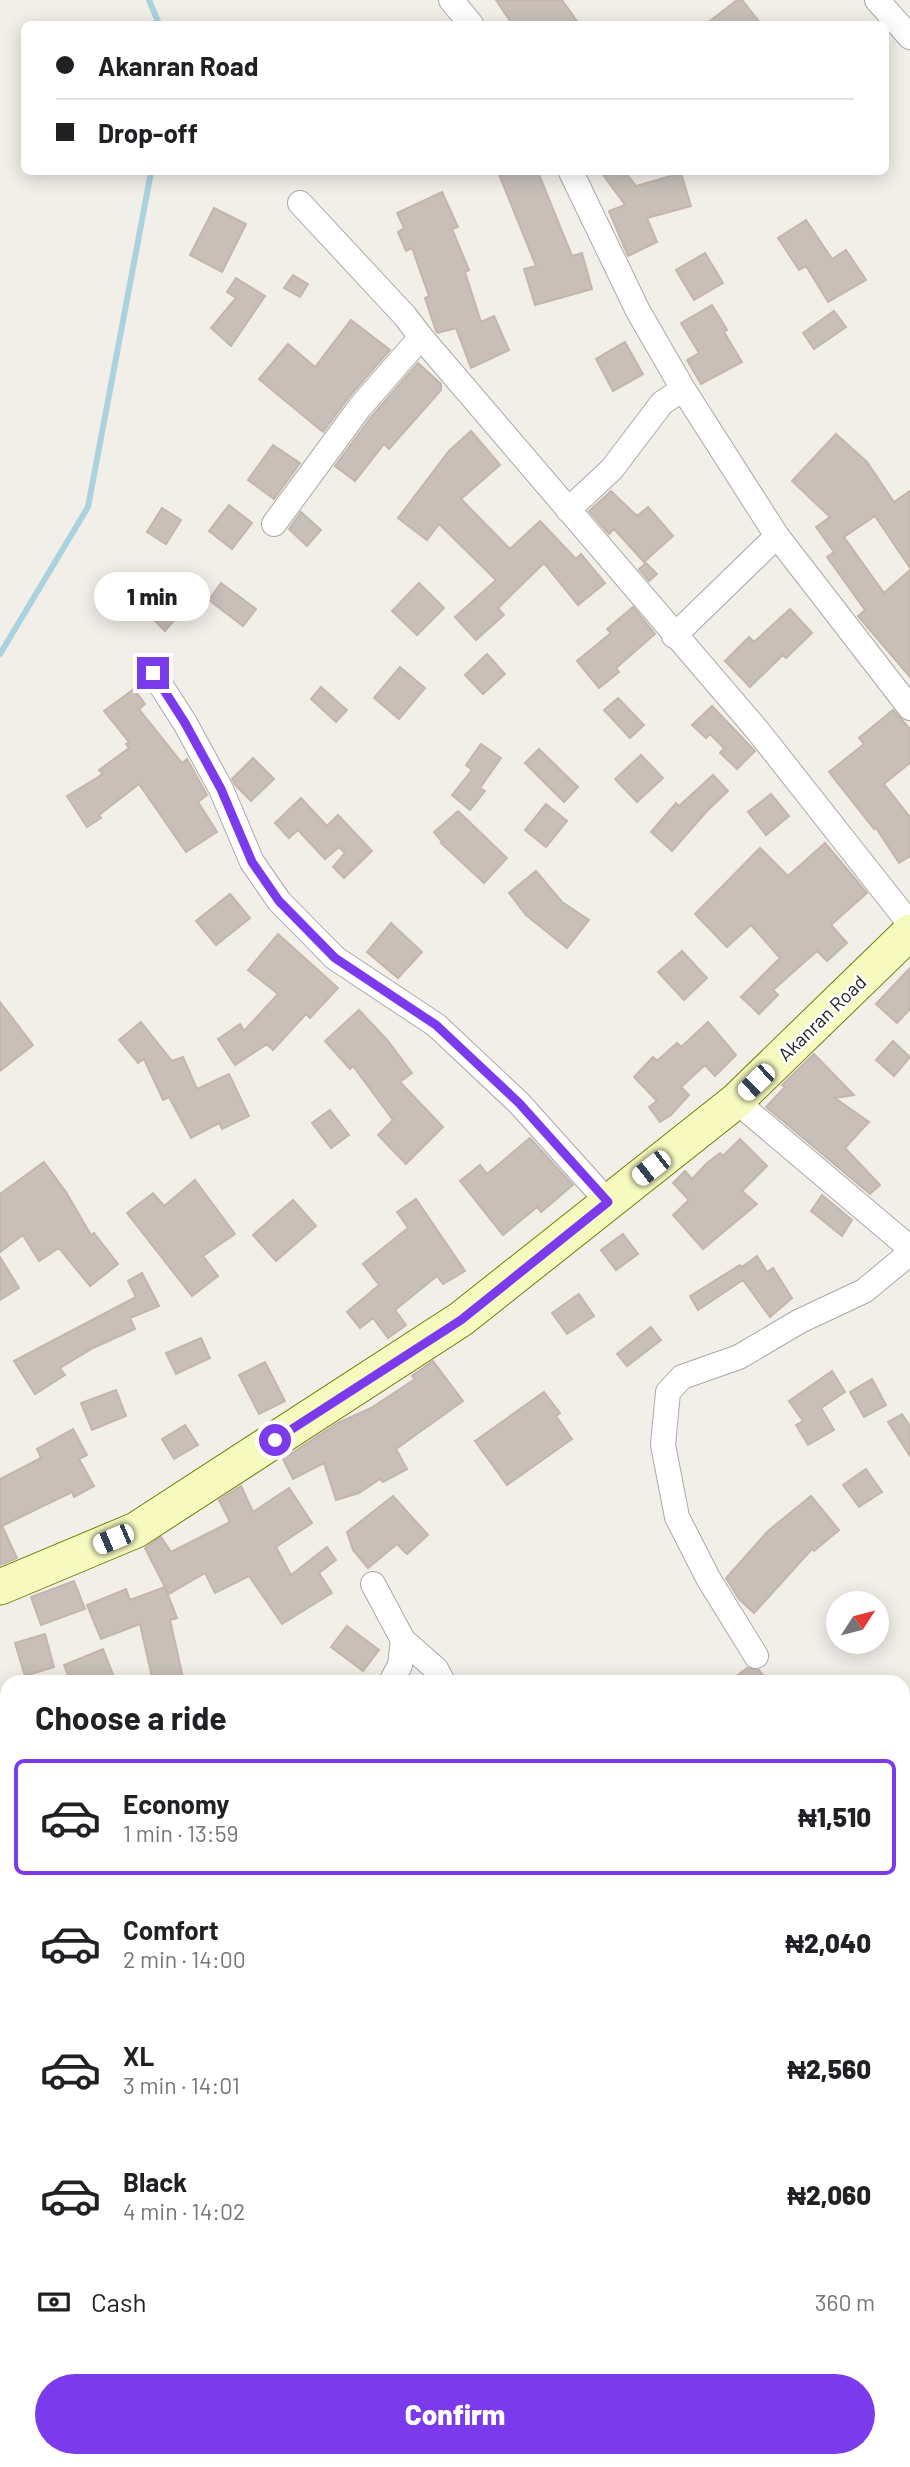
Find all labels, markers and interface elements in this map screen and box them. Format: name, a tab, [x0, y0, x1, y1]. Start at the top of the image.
text: Akanran Road	[98, 50, 258, 81]
text: Drop-off	[98, 117, 198, 148]
callout: 1 min	[95, 572, 211, 620]
text: 1 min	[127, 582, 177, 610]
route end	[137, 657, 169, 689]
street label: Akanran Road	[773, 970, 870, 1065]
car	[734, 1060, 779, 1104]
car	[628, 1147, 675, 1189]
route start	[259, 1424, 291, 1456]
car	[90, 1521, 137, 1557]
north arrow	[826, 1591, 889, 1654]
map controls	[826, 1591, 889, 1654]
text: Choose a ride	[35, 1698, 227, 1736]
icon: car	[39, 1786, 102, 1849]
text: Economy	[123, 1788, 229, 1819]
text: ₦1,510	[798, 1801, 871, 1832]
text: 1 min · 13:59	[123, 1819, 238, 1847]
icon: car	[39, 1912, 102, 1975]
text: Comfort	[123, 1914, 219, 1945]
text: ₦2,040	[785, 1927, 871, 1958]
text: 2 min · 14:00	[123, 1945, 246, 1973]
icon: car	[39, 2038, 102, 2101]
text: XL	[123, 2040, 154, 2071]
text: ₦2,560	[787, 2053, 871, 2084]
text: 3 min · 14:01	[123, 2071, 240, 2099]
icon: car	[39, 2164, 102, 2227]
text: Black	[123, 2166, 187, 2197]
text: ₦2,060	[787, 2179, 871, 2210]
text: 4 min · 14:02	[123, 2197, 245, 2225]
icon: cash	[35, 2283, 73, 2321]
text: Cash	[91, 2286, 146, 2317]
text: 360 m	[815, 2288, 875, 2316]
button: Confirm	[35, 2374, 875, 2454]

